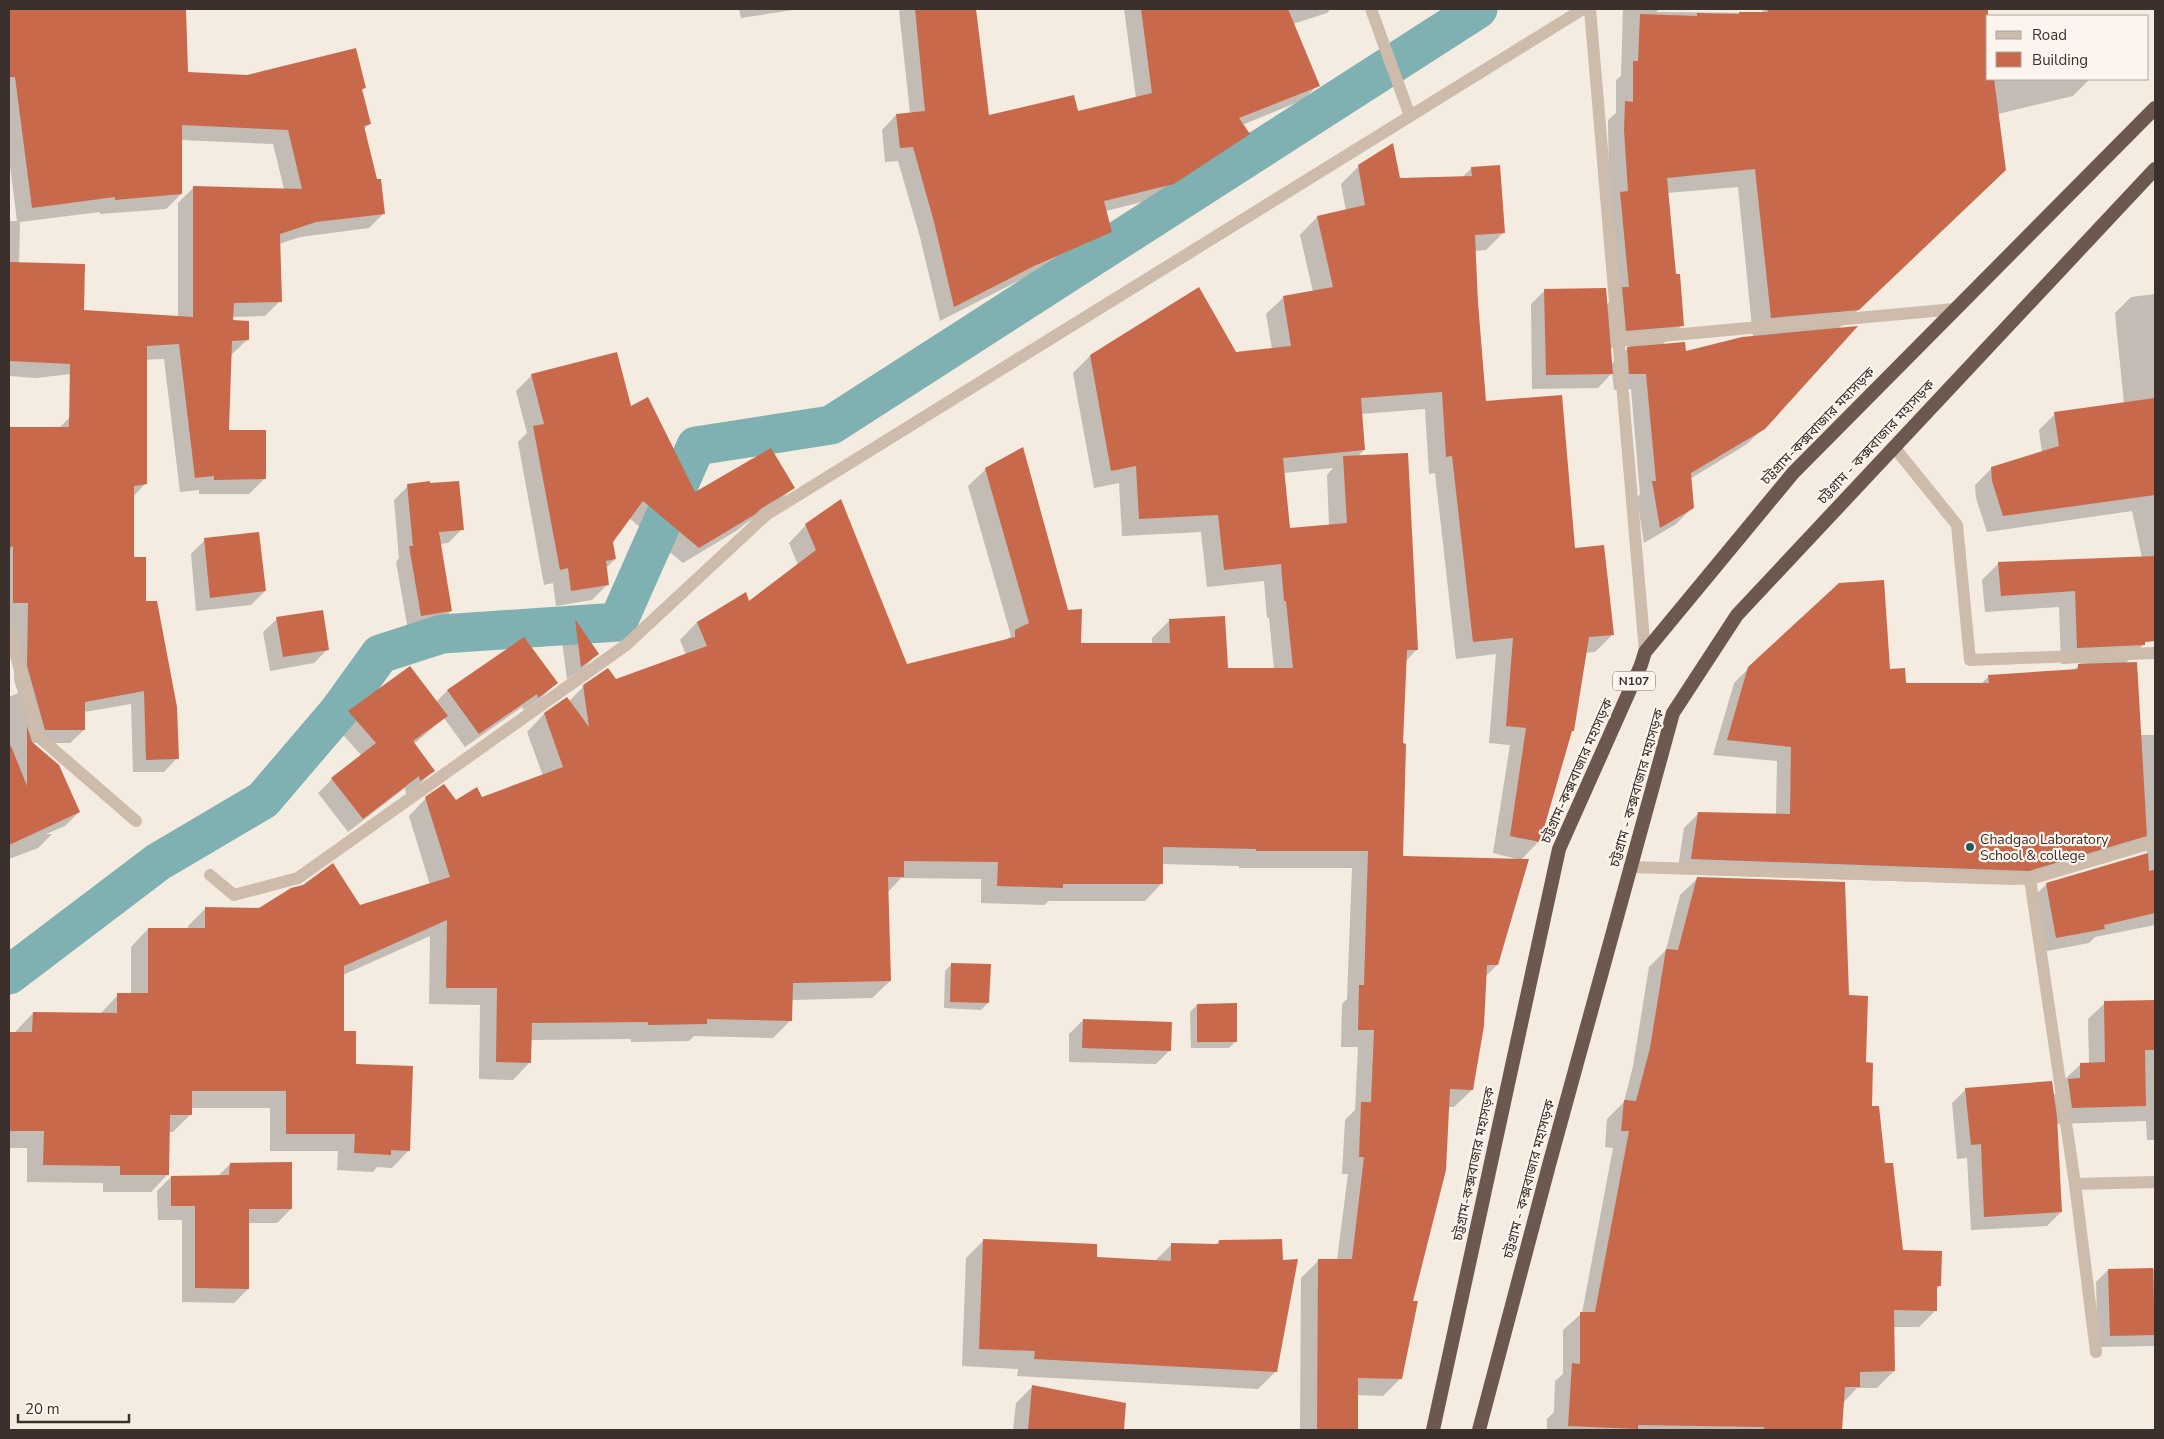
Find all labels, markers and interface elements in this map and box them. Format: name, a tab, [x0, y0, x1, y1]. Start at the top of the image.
legend	[1986, 15, 2149, 80]
text: Road	[2032, 25, 2067, 45]
text: Building	[2032, 50, 2088, 70]
street label: চট্টগ্রাম-কক্সবাজার মহাসড়ক	[1756, 363, 1880, 490]
street label: চট্টগ্রাম - কক্সবাজার মহাসড়ক	[1812, 375, 1939, 509]
road number: N107	[1613, 671, 1655, 690]
street label: চট্টগ্রাম-কক্সবাজার মহাসড়ক	[1536, 695, 1618, 847]
street label: চট্টগ্রাম - কক্সবাজার মহাসড়ক	[1605, 706, 1669, 870]
place label: Chadgao Laboratory School & college	[1980, 830, 2109, 865]
marker: Chadgao Laboratory School & college	[1964, 841, 1976, 853]
street label: চট্টগ্রাম-কক্সবাজার মহাসড়ক	[1448, 1085, 1500, 1244]
street label: চট্টগ্রাম - কক্সবাজার মহাসড়ক	[1498, 1097, 1560, 1262]
scale bar	[18, 1392, 129, 1424]
text: 20 m	[25, 1399, 60, 1419]

